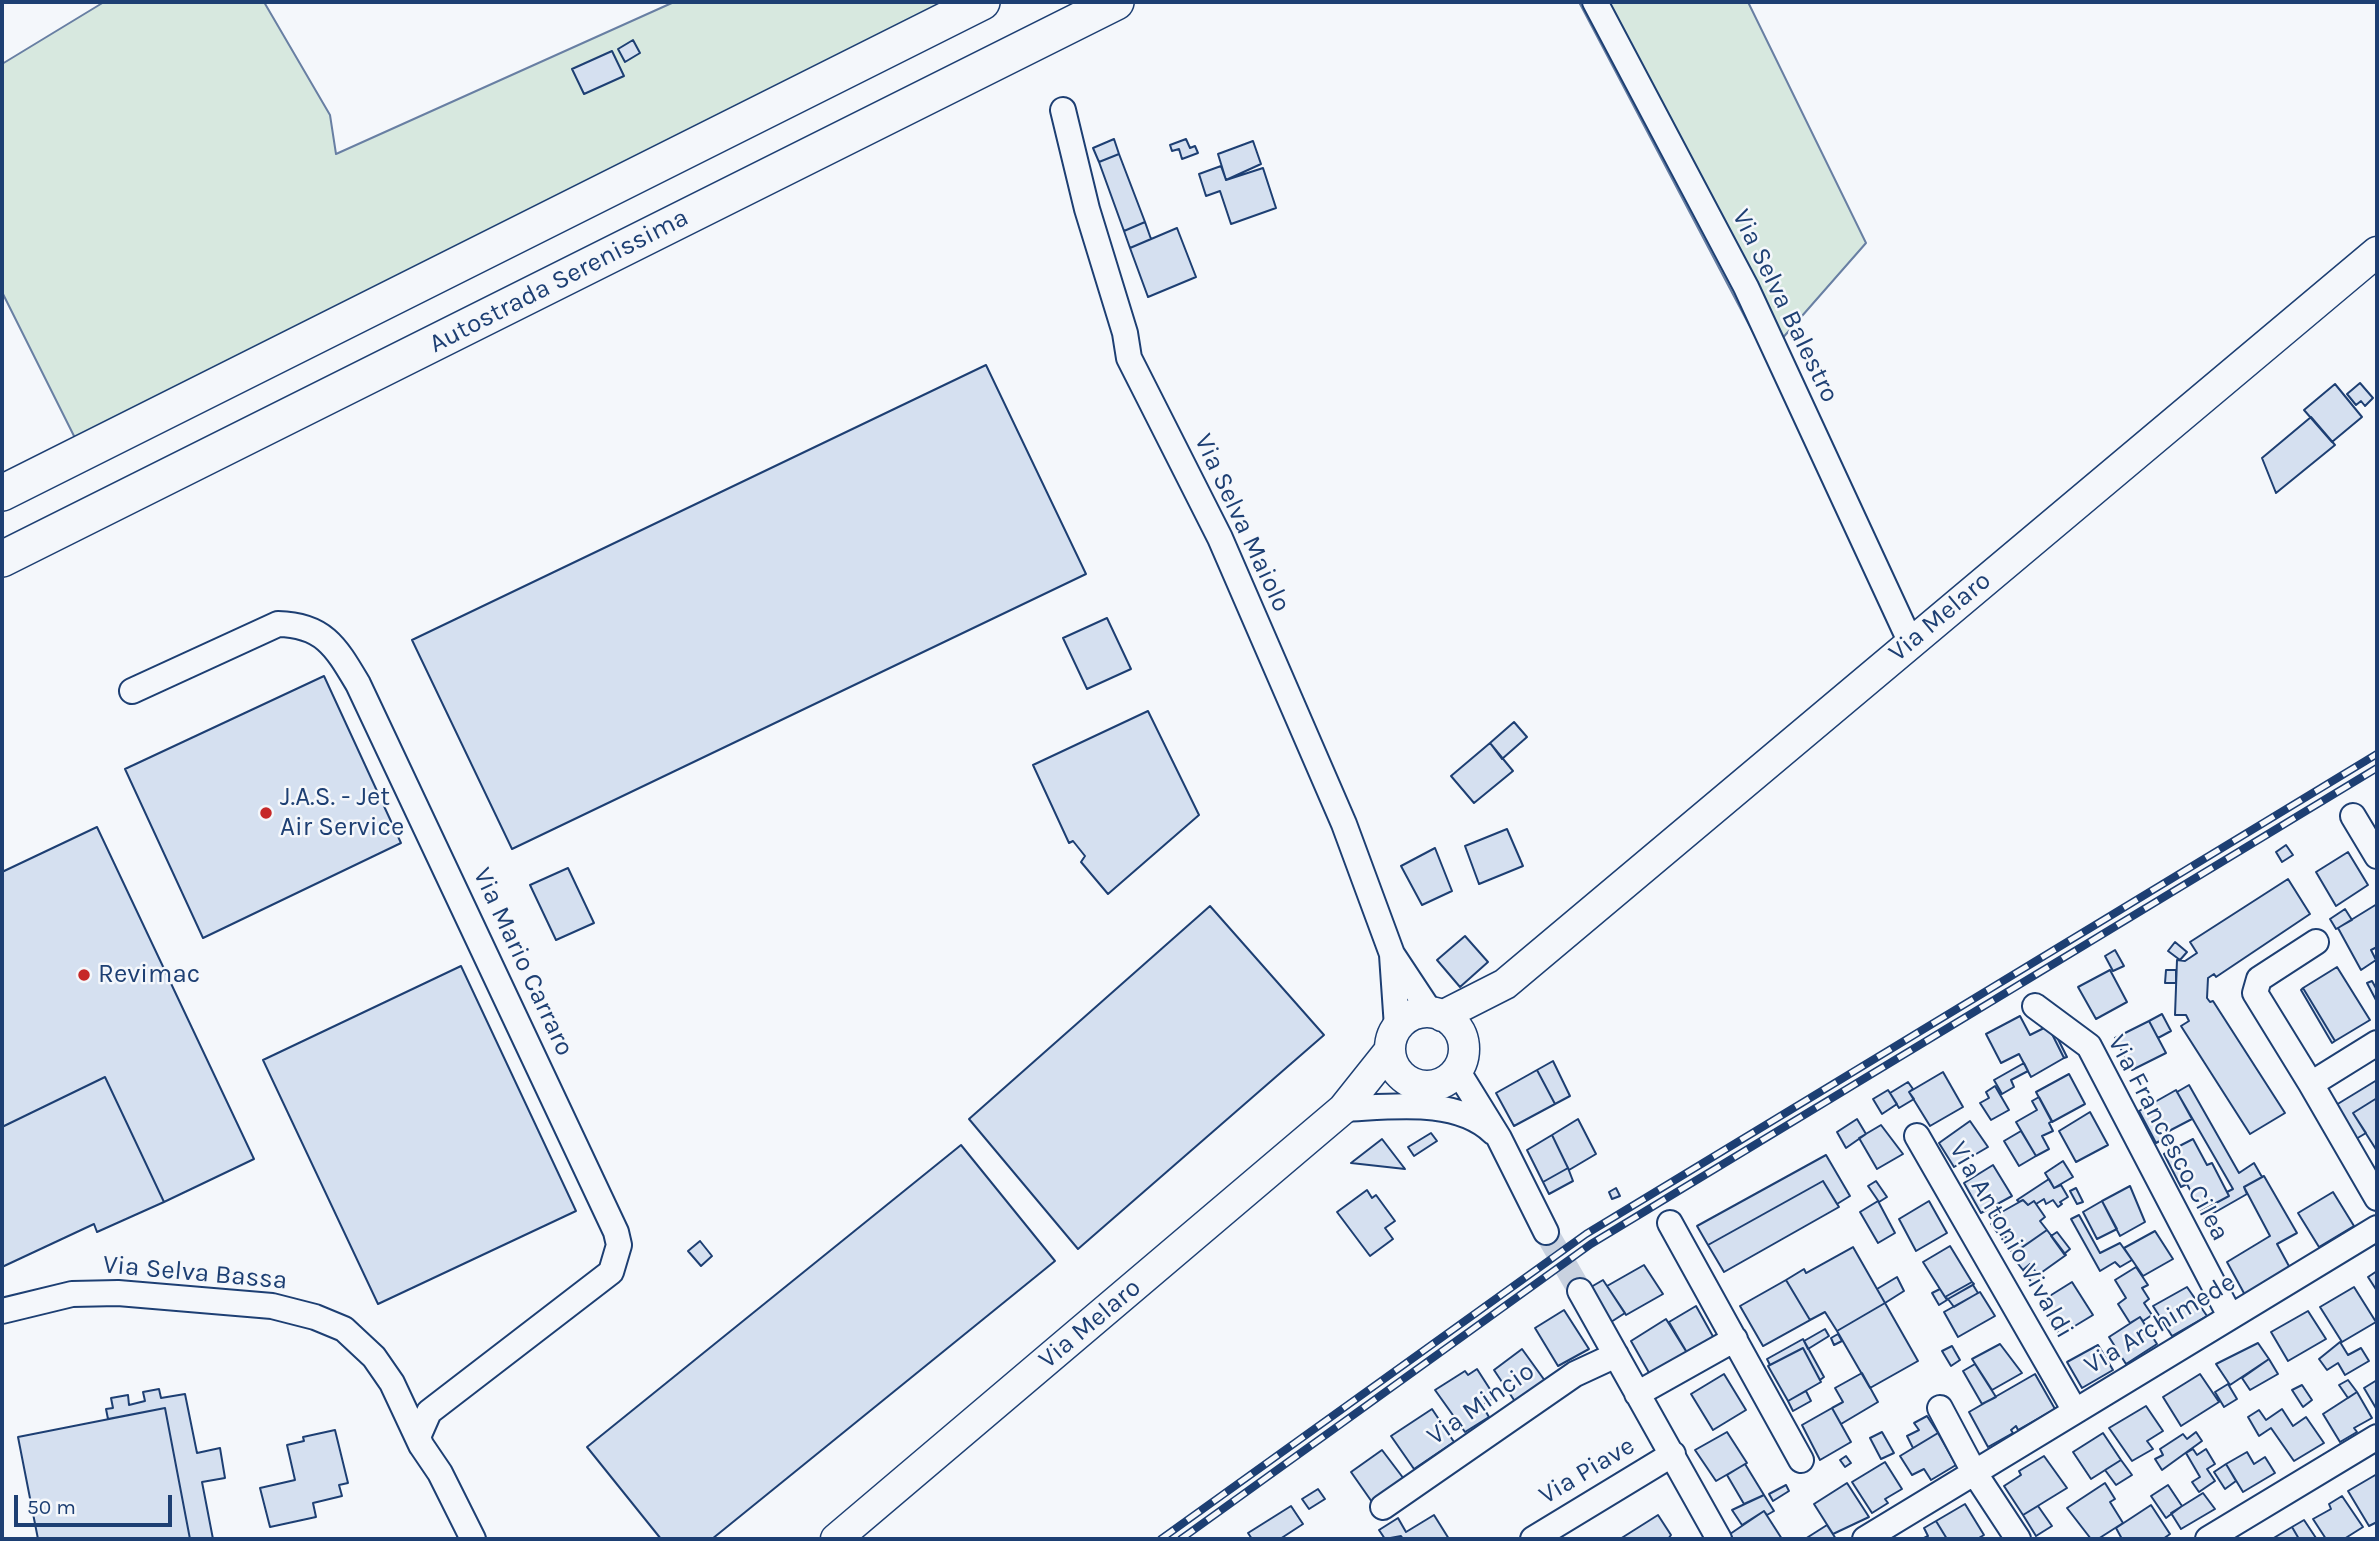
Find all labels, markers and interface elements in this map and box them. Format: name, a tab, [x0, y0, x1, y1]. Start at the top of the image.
street label: Autostrada Serenissima	[424, 202, 694, 360]
street label: Via Selva Balestro	[1725, 204, 1845, 408]
street label: Via Selva Maiolo	[1187, 429, 1297, 617]
street label: Via Melaro	[1883, 565, 1997, 669]
place label: J.A.S. - Jet Air Service	[280, 782, 404, 844]
marker: J.A.S. - Jet Air Service	[258, 805, 274, 821]
street label: Via Mario Carraro	[466, 863, 580, 1061]
place label: Revimac	[98, 959, 200, 991]
marker: Revimac	[76, 967, 92, 983]
street label: Via Francesco Cilea	[2101, 1030, 2235, 1246]
street label: Via Antonio Vivaldi	[1942, 1136, 2080, 1344]
street label: Via Selva Bassa	[102, 1249, 288, 1297]
street label: Via Archimede	[2079, 1267, 2241, 1381]
street label: Via Melaro	[1033, 1272, 1147, 1376]
street label: Via Mincio	[1421, 1356, 1541, 1452]
street label: Via Piave	[1534, 1430, 1640, 1512]
scale bar	[18, 1482, 175, 1526]
text: 50 m	[27, 1495, 76, 1519]

